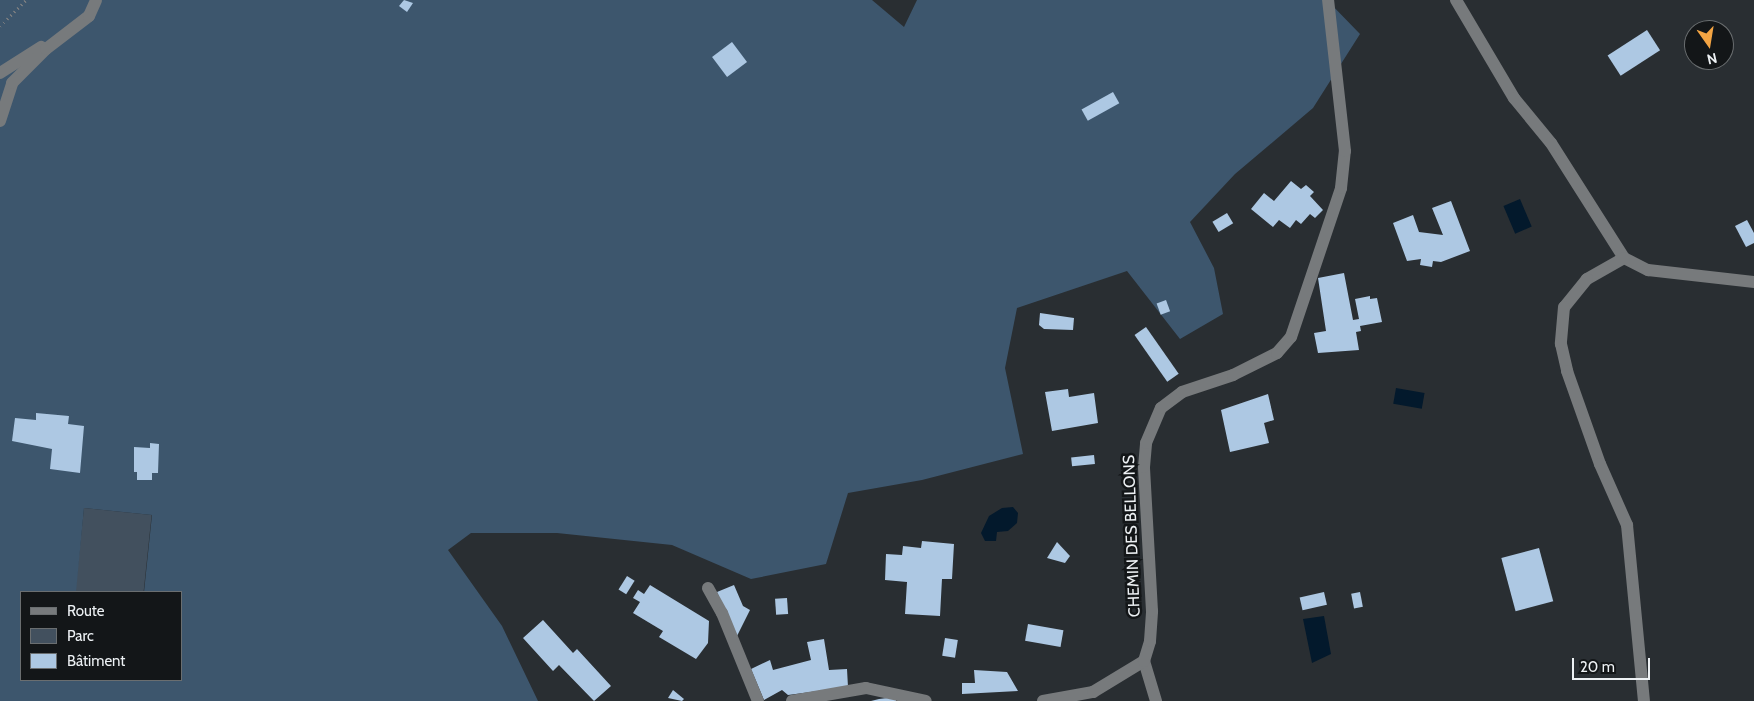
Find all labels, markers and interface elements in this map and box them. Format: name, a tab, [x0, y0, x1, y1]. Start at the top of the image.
north arrow	[1684, 20, 1734, 70]
text: N	[1705, 49, 1719, 69]
street label: CHEMIN DES BELLONS	[1120, 455, 1144, 617]
legend	[20, 591, 182, 681]
text: Route	[67, 602, 105, 620]
text: Parc	[67, 627, 94, 645]
scale bar	[1574, 648, 1652, 680]
text: Bâtiment	[67, 652, 125, 670]
text: 20 m	[1580, 658, 1615, 676]

